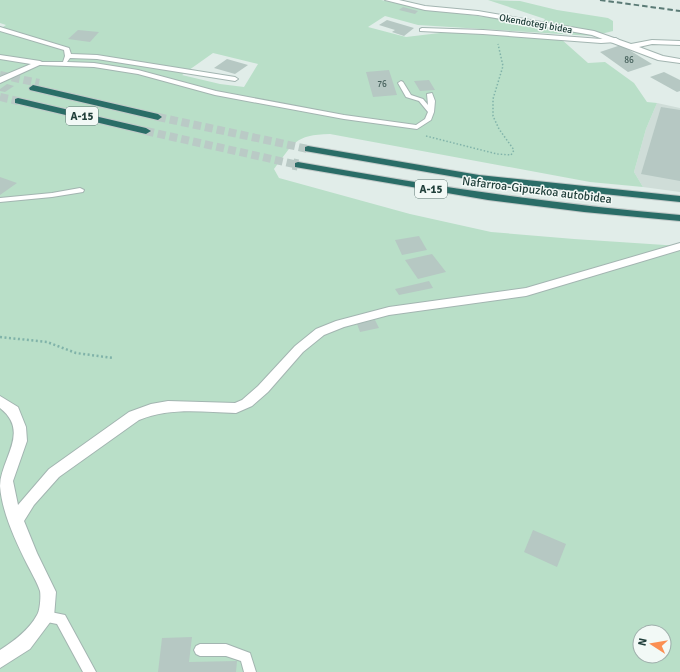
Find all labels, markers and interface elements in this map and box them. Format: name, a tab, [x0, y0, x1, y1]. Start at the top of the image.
street label: Okendotegi bidea	[498, 12, 573, 36]
house number: 86	[624, 55, 634, 66]
house number: 76	[377, 79, 387, 90]
road number: A-15	[66, 107, 98, 125]
street label: Nafarroa-Gipuzkoa autobidea	[461, 174, 613, 207]
road number: A-15	[415, 180, 447, 198]
north arrow	[632, 624, 672, 664]
text: N	[636, 637, 650, 647]

